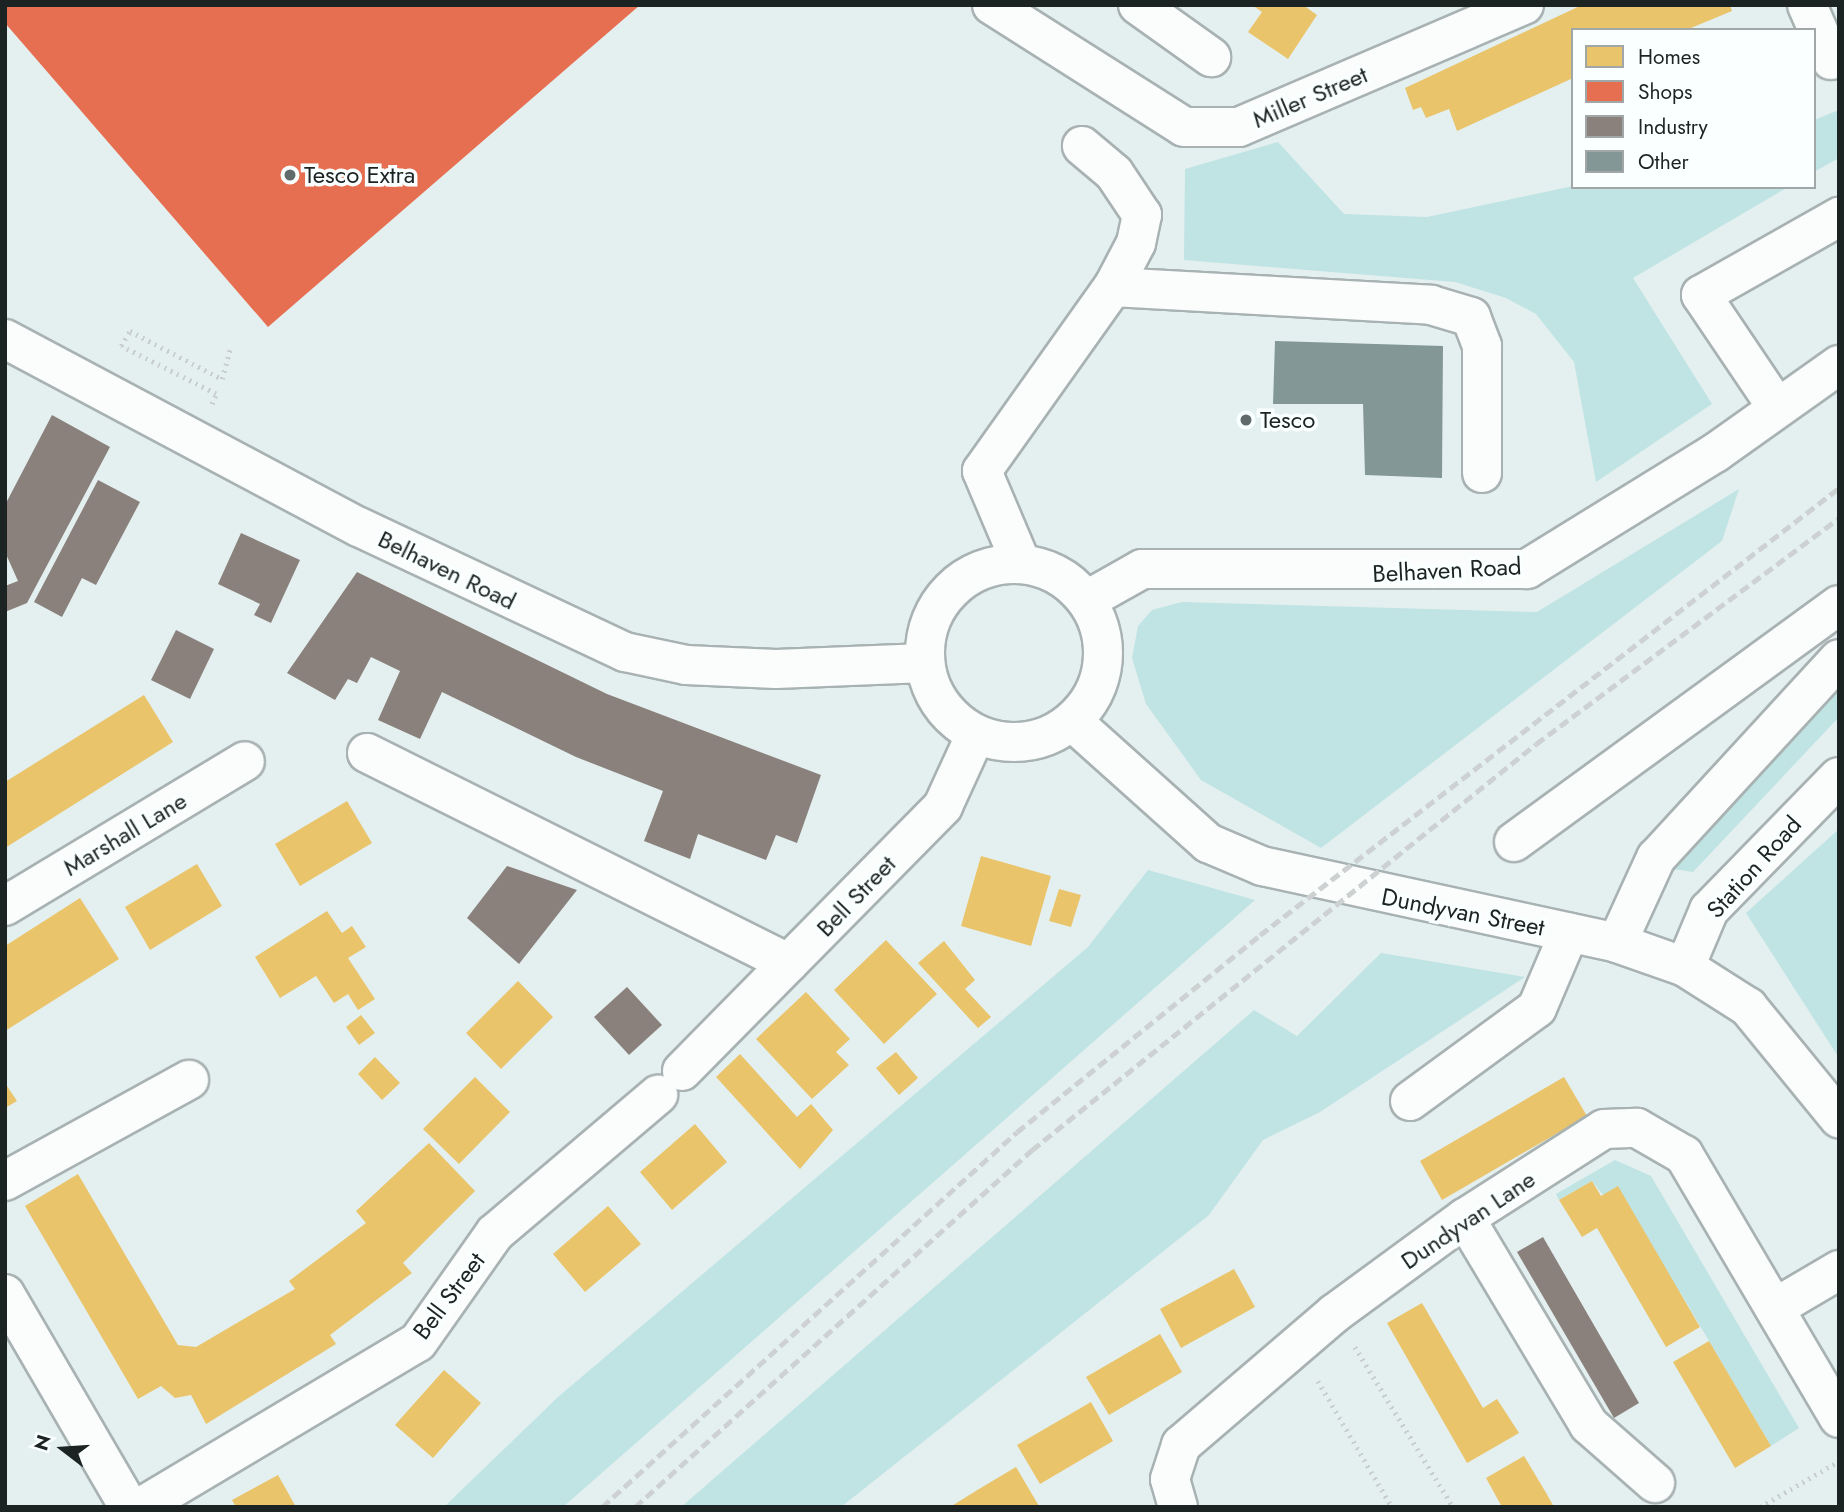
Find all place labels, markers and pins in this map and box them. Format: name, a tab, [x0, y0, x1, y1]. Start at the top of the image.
place label: Tesco Extra	[304, 161, 415, 189]
marker: Tesco Extra	[282, 167, 298, 183]
place label: Tesco	[1260, 406, 1315, 434]
marker: Tesco	[1238, 412, 1254, 428]

